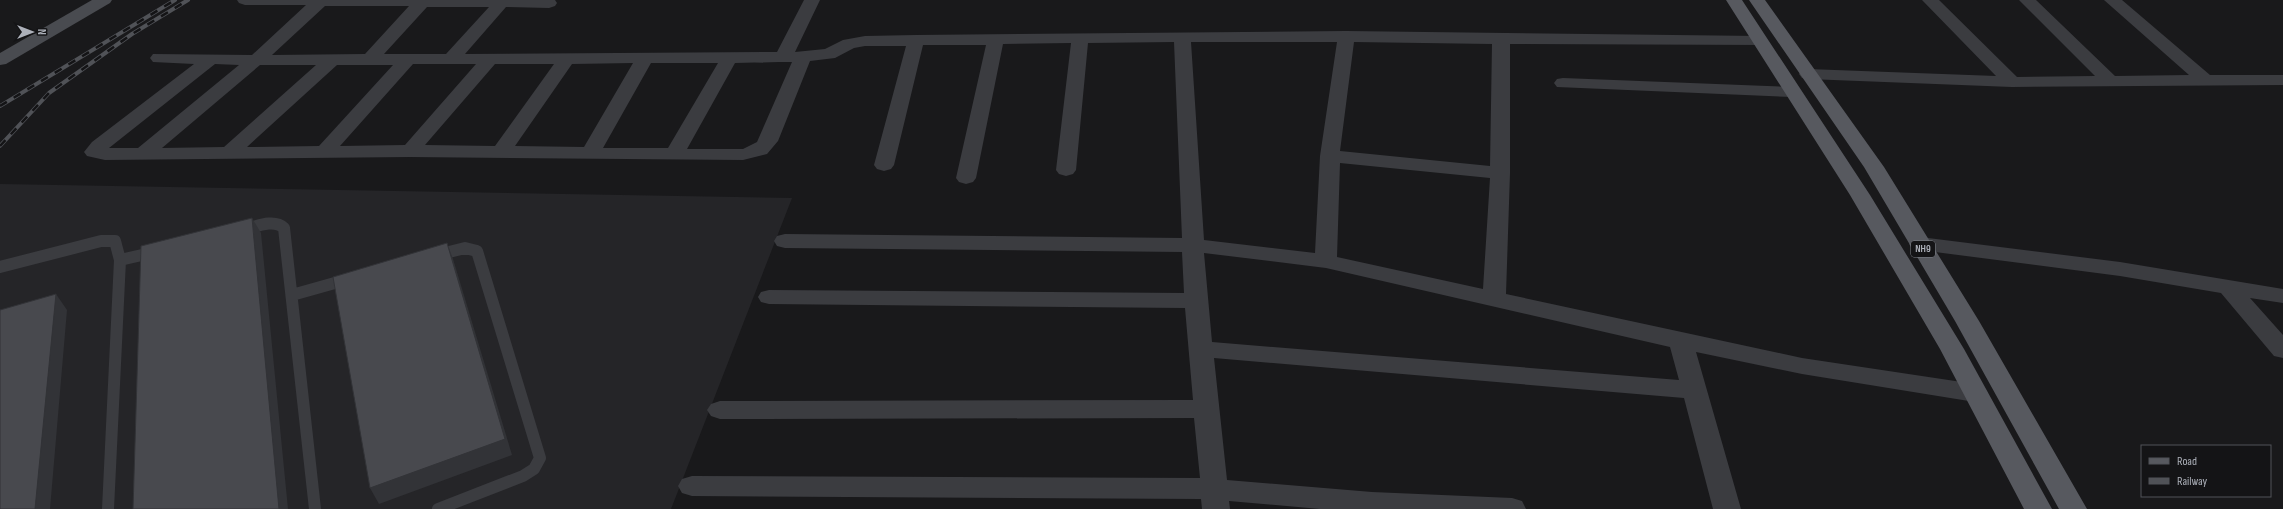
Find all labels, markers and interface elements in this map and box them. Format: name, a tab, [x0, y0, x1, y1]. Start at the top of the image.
north arrow	[12, 12, 52, 52]
text: N	[35, 29, 48, 35]
road number: NH9	[1911, 241, 1935, 257]
legend	[2141, 445, 2271, 497]
text: Road	[2177, 454, 2197, 469]
text: Railway	[2177, 474, 2208, 489]

